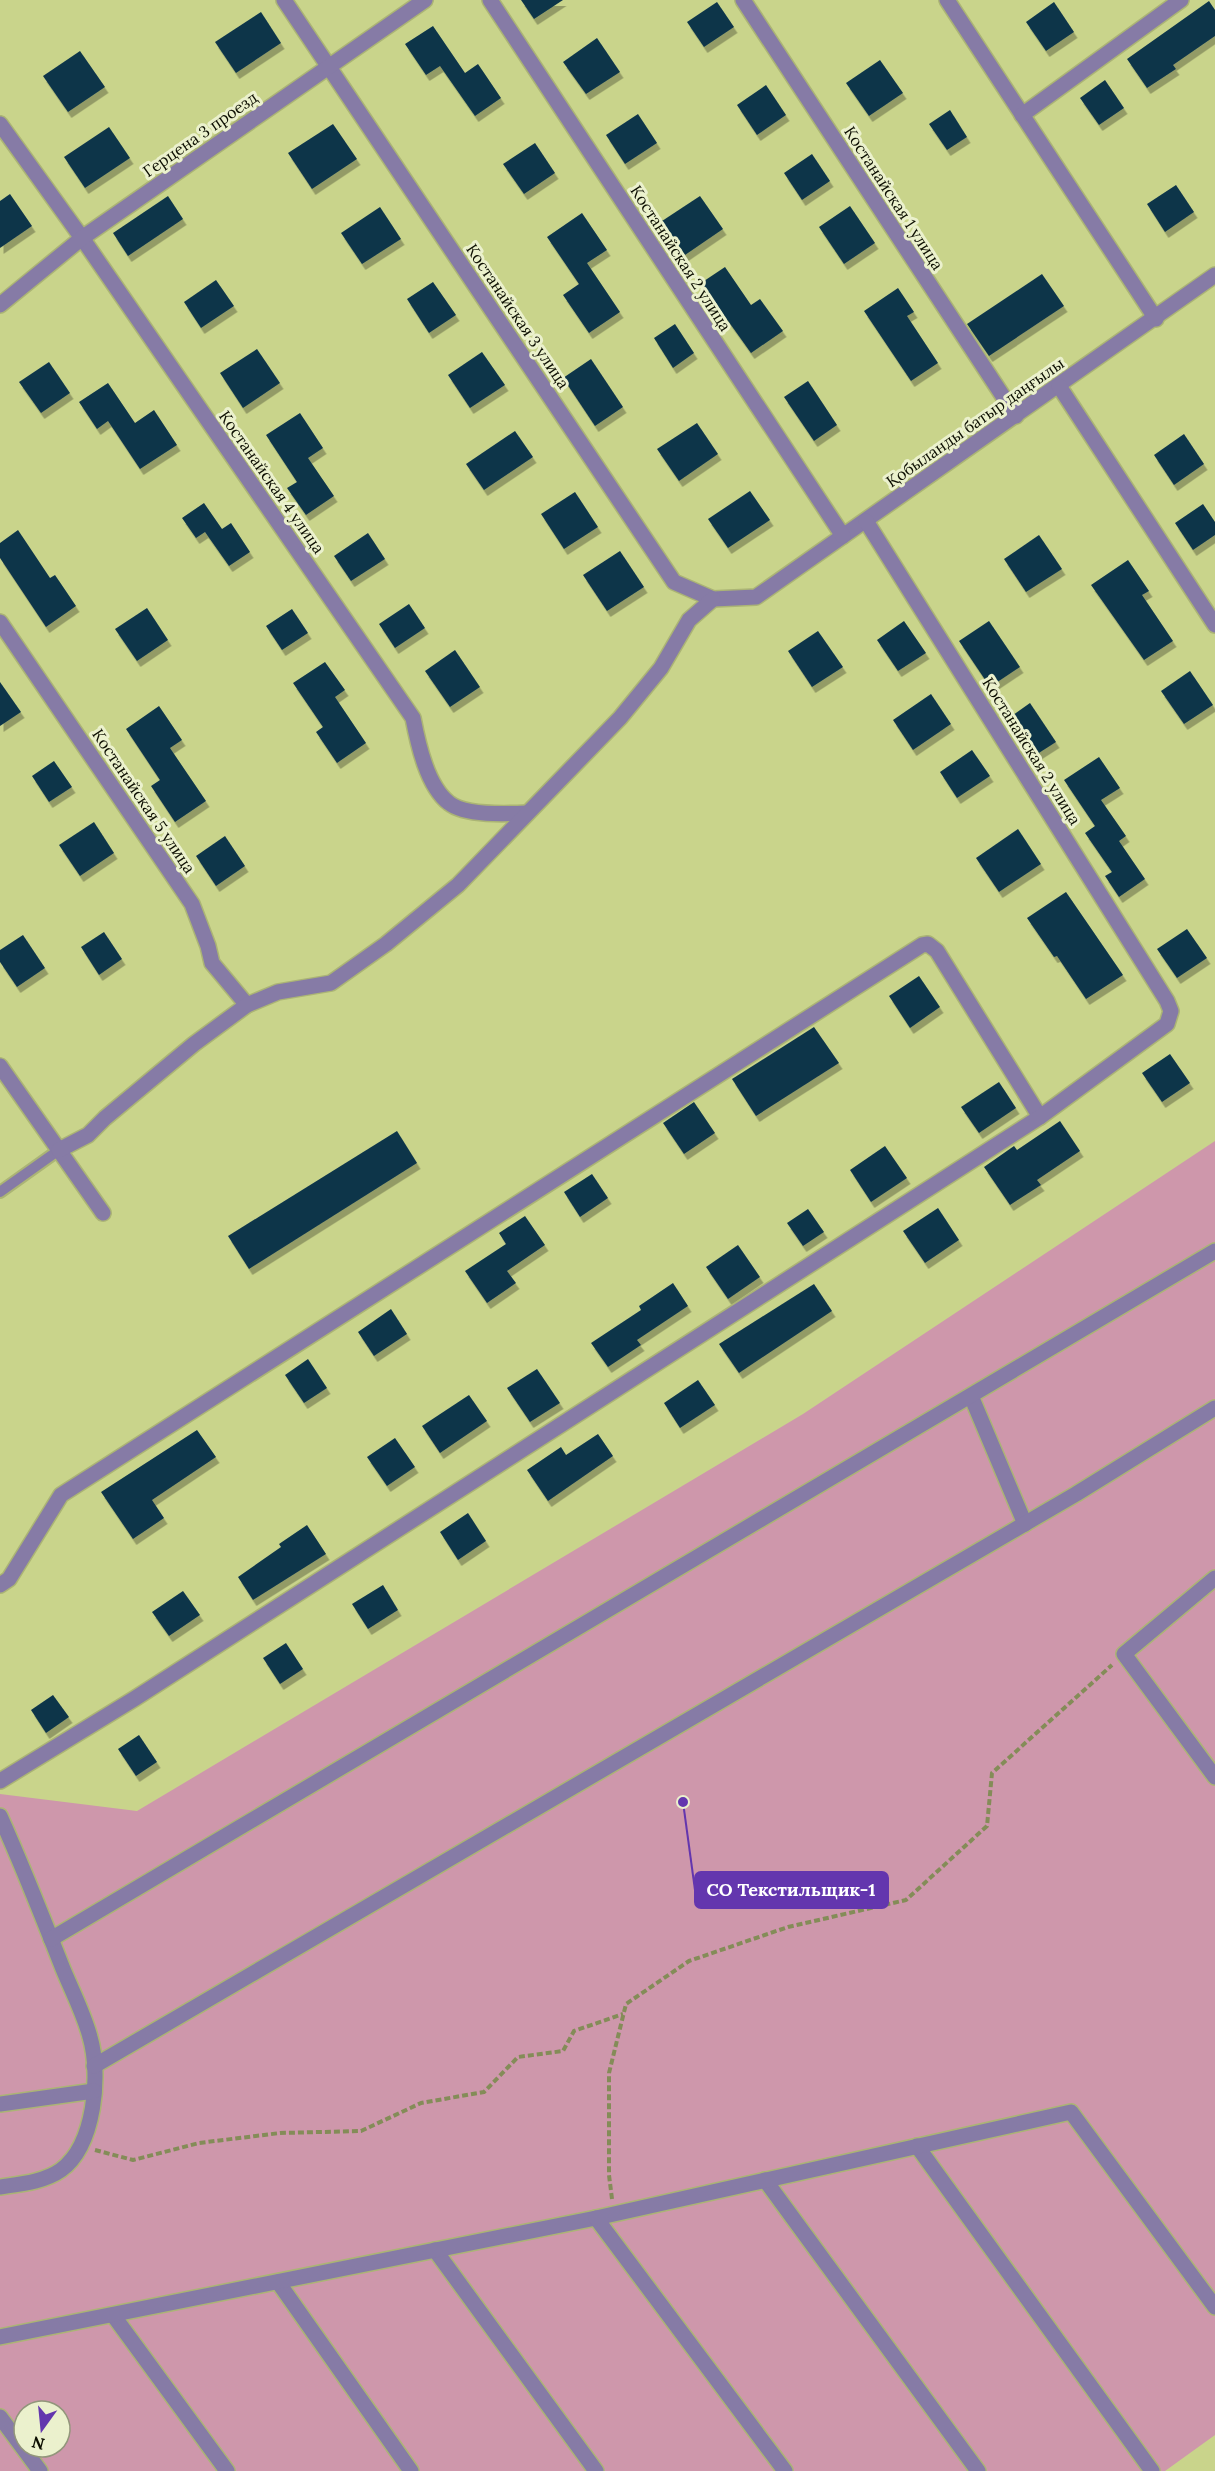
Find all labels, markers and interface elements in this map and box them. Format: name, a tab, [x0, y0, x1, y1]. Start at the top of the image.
street label: Герцена 3 проезд	[139, 87, 262, 181]
street label: Костанайская 1 улица	[840, 122, 948, 274]
street label: Костанайская 2 улица	[626, 181, 736, 335]
street label: Костанайская 3 улица	[462, 240, 574, 392]
street label: Қобыланды батыр даңғылы	[882, 353, 1068, 491]
street label: Костанайская 4 улица	[215, 407, 329, 557]
street label: Костанайская 2 улица	[978, 674, 1086, 828]
street label: Костанайская 5 улица	[88, 725, 200, 877]
callout: СО Текстильщик-1	[695, 1872, 888, 1908]
text: СО Текстильщик-1	[706, 1878, 876, 1901]
north arrow	[12, 2399, 72, 2459]
text: N	[30, 2432, 47, 2455]

